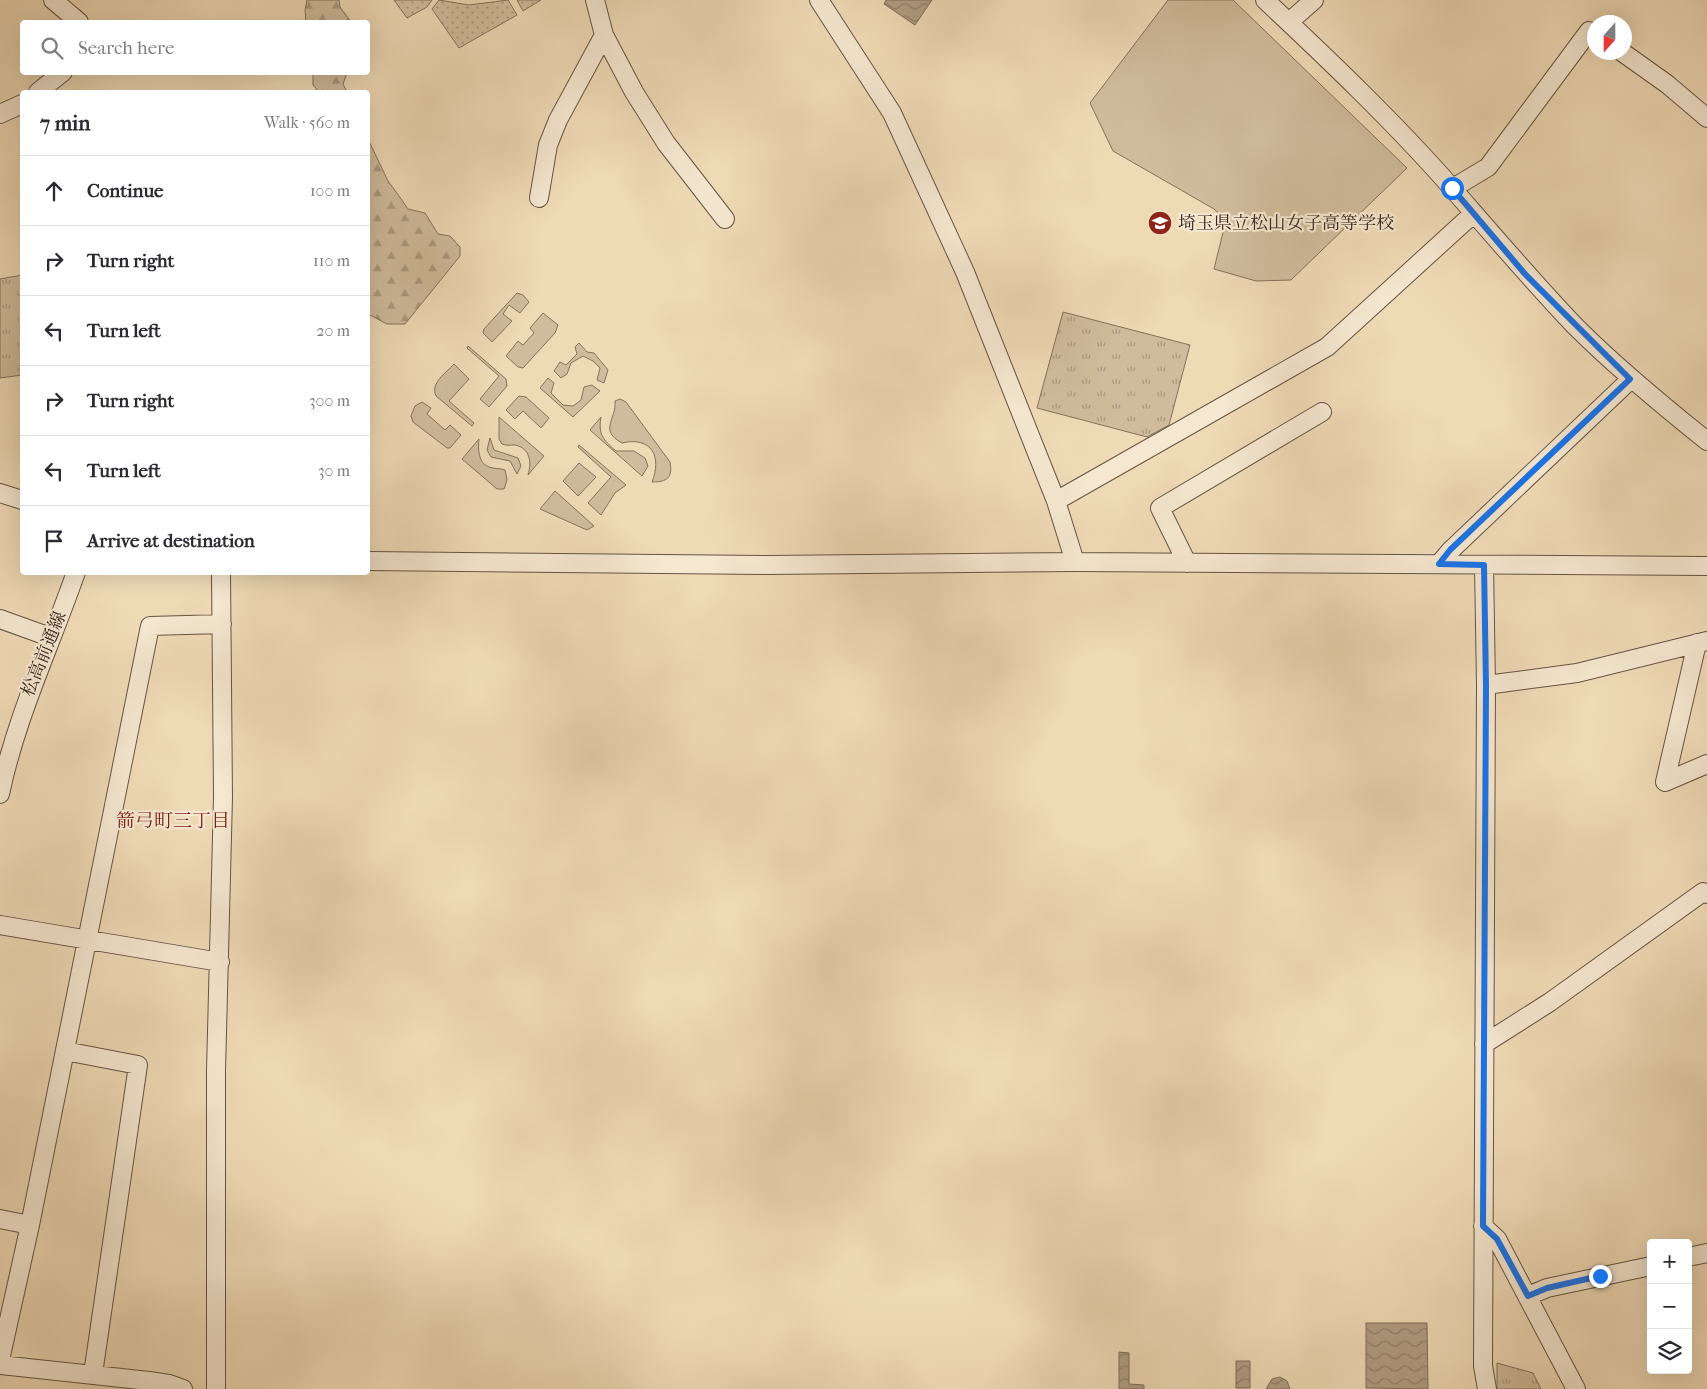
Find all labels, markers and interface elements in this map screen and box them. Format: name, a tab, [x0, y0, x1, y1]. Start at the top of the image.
north arrow	[1587, 15, 1632, 60]
search box	[20, 20, 370, 75]
icon: search	[38, 34, 66, 62]
text: Search here	[78, 37, 174, 59]
text: 7 min	[40, 111, 91, 135]
text: Walk · 560 m	[264, 113, 350, 132]
icon: ahead	[40, 177, 68, 205]
route start	[1441, 177, 1464, 200]
text: Continue	[87, 180, 163, 202]
text: 100 m	[310, 181, 350, 200]
school or university icon: 埼玉県立松山女子高等学校	[1147, 210, 1173, 236]
place label: 埼玉県立松山女子高等学校	[1178, 213, 1394, 234]
icon: right	[40, 247, 68, 275]
text: Turn right	[87, 250, 174, 272]
text: 110 m	[313, 251, 350, 270]
icon: left	[40, 317, 68, 345]
text: Turn left	[87, 320, 161, 342]
text: 20 m	[316, 321, 350, 340]
icon: right	[40, 387, 68, 415]
text: Turn right	[87, 390, 174, 412]
text: 300 m	[309, 391, 350, 410]
icon: left	[40, 457, 68, 485]
text: Turn left	[87, 460, 161, 482]
text: 30 m	[318, 461, 350, 480]
icon: arrive	[40, 527, 68, 555]
text: Arrive at destination	[87, 530, 255, 552]
street label: 松高前通線	[17, 608, 71, 700]
district label: 箭弓町三丁目	[116, 810, 230, 832]
map controls	[1647, 1239, 1692, 1374]
button: +	[1647, 1239, 1692, 1284]
route end	[1589, 1265, 1612, 1288]
button: −	[1647, 1284, 1692, 1329]
button: layers	[1647, 1329, 1692, 1374]

